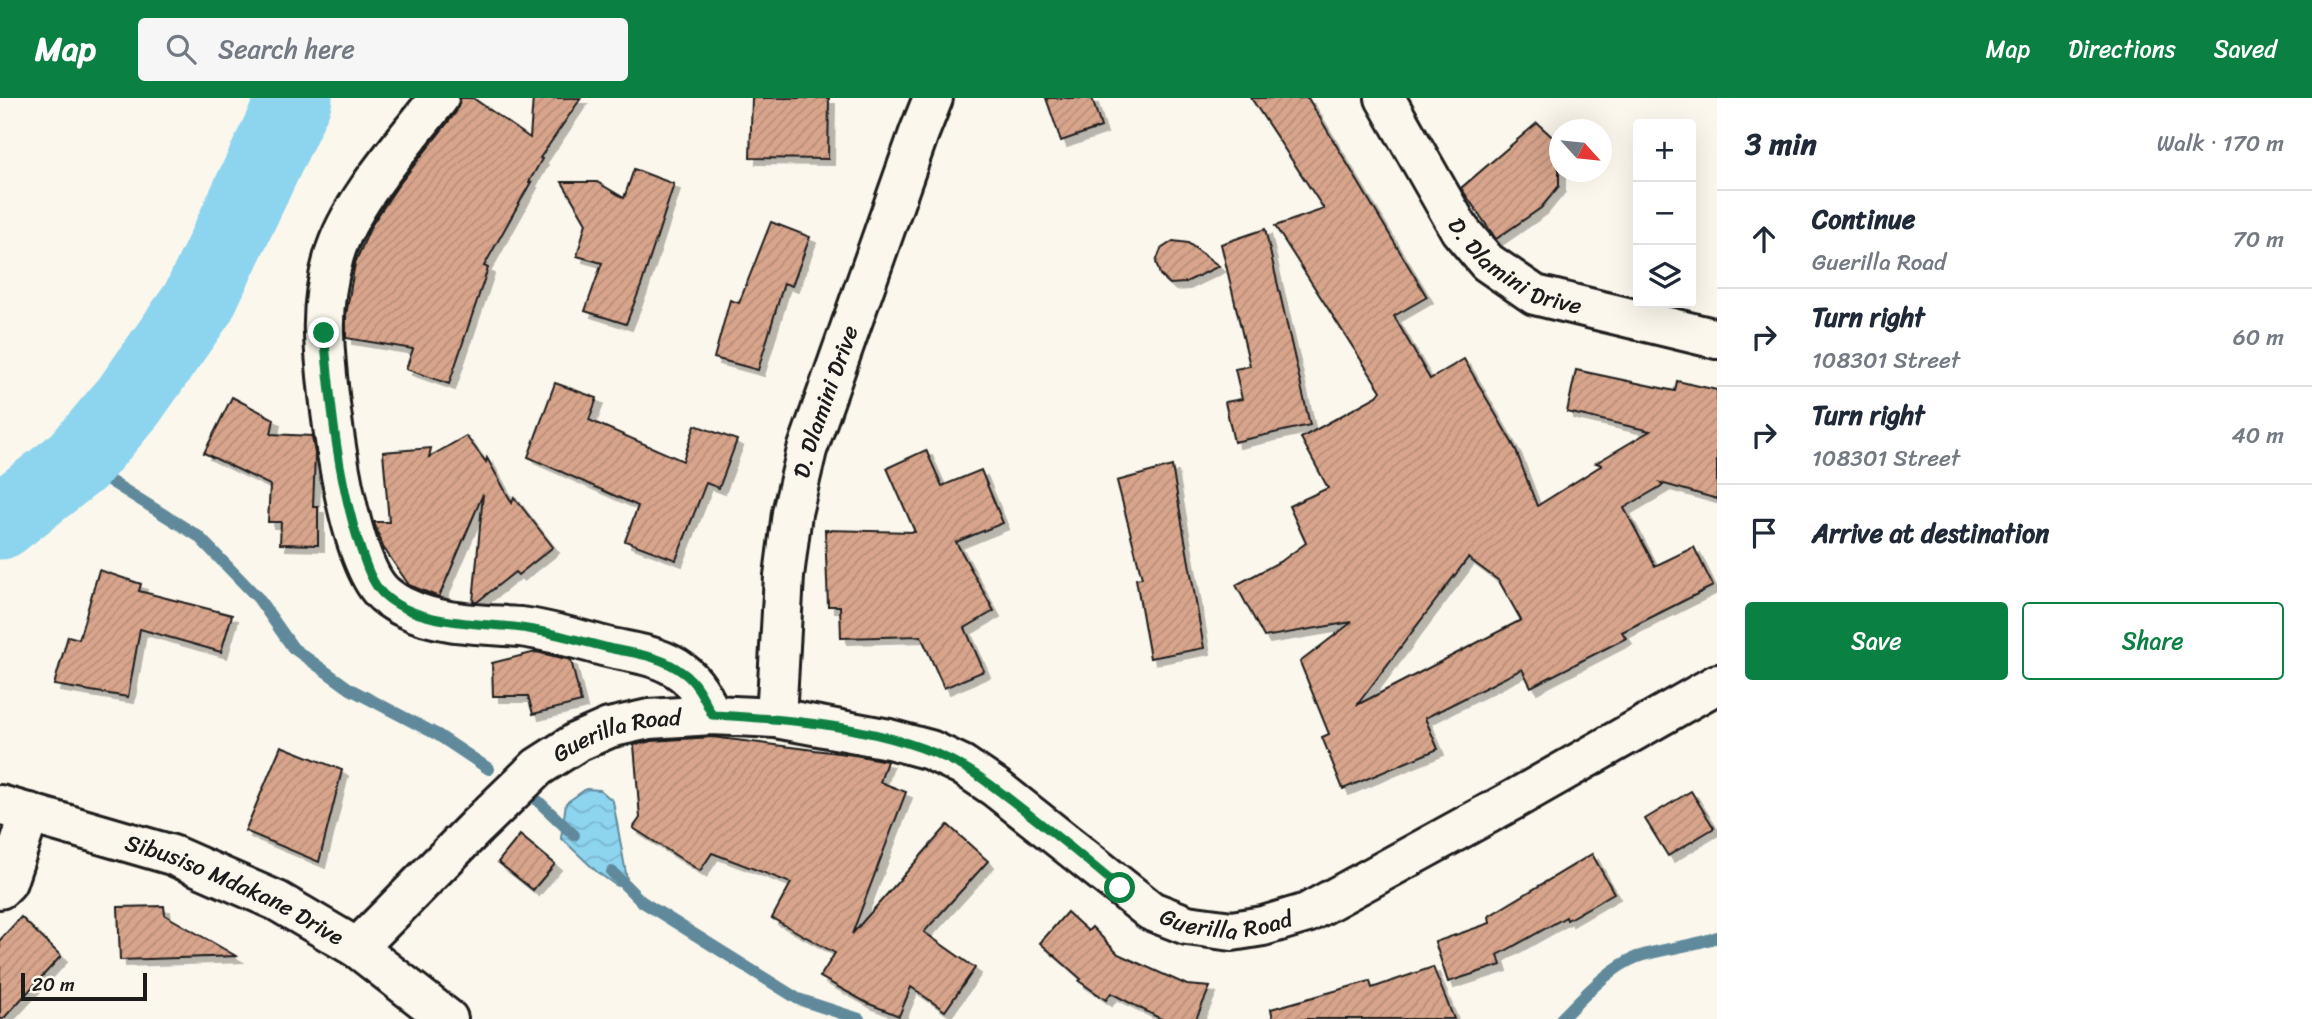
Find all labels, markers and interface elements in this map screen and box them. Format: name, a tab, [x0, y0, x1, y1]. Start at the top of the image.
search box	[138, 18, 628, 81]
text: Map	[35, 20, 96, 78]
text: Search here	[218, 26, 355, 72]
text: Map	[1986, 28, 2030, 70]
text: Directions	[2068, 28, 2176, 70]
text: Saved	[2214, 28, 2277, 70]
icon: search	[162, 30, 200, 68]
text: 3 min	[1745, 117, 1817, 171]
north arrow	[1549, 119, 1612, 182]
map controls	[1633, 119, 1696, 308]
button: +	[1633, 119, 1696, 182]
text: Walk · 170 m	[2157, 123, 2284, 164]
button: −	[1633, 182, 1696, 245]
text: Continue	[1812, 196, 1915, 242]
street label: D. Dlamini Drive	[1436, 210, 1586, 327]
text: 70 m	[2233, 219, 2284, 260]
icon: ahead	[1745, 220, 1783, 258]
text: Guerilla Road	[1812, 242, 1946, 283]
button: layers	[1633, 245, 1696, 308]
text: Turn right	[1812, 294, 1925, 340]
route end	[308, 317, 339, 348]
text: 60 m	[2233, 317, 2284, 358]
icon: right	[1745, 318, 1783, 356]
street label: D. Dlamini Drive	[781, 319, 871, 482]
text: 108301 Street	[1812, 340, 1960, 381]
text: Turn right	[1812, 392, 1925, 438]
text: 40 m	[2231, 415, 2284, 456]
icon: right	[1745, 416, 1783, 454]
text: 108301 Street	[1812, 438, 1960, 479]
text: Arrive at destination	[1812, 510, 2049, 556]
icon: arrive	[1745, 514, 1783, 552]
button: Save	[1745, 602, 2008, 680]
button: Share	[2022, 602, 2284, 680]
street label: Guerilla Road	[544, 697, 684, 774]
street label: Sibusiso Mdakane Drive	[120, 822, 352, 957]
route start	[1104, 872, 1135, 903]
street label: Guerilla Road	[1153, 896, 1299, 953]
text: 20 m	[32, 968, 75, 1001]
scale bar	[21, 970, 147, 1002]

